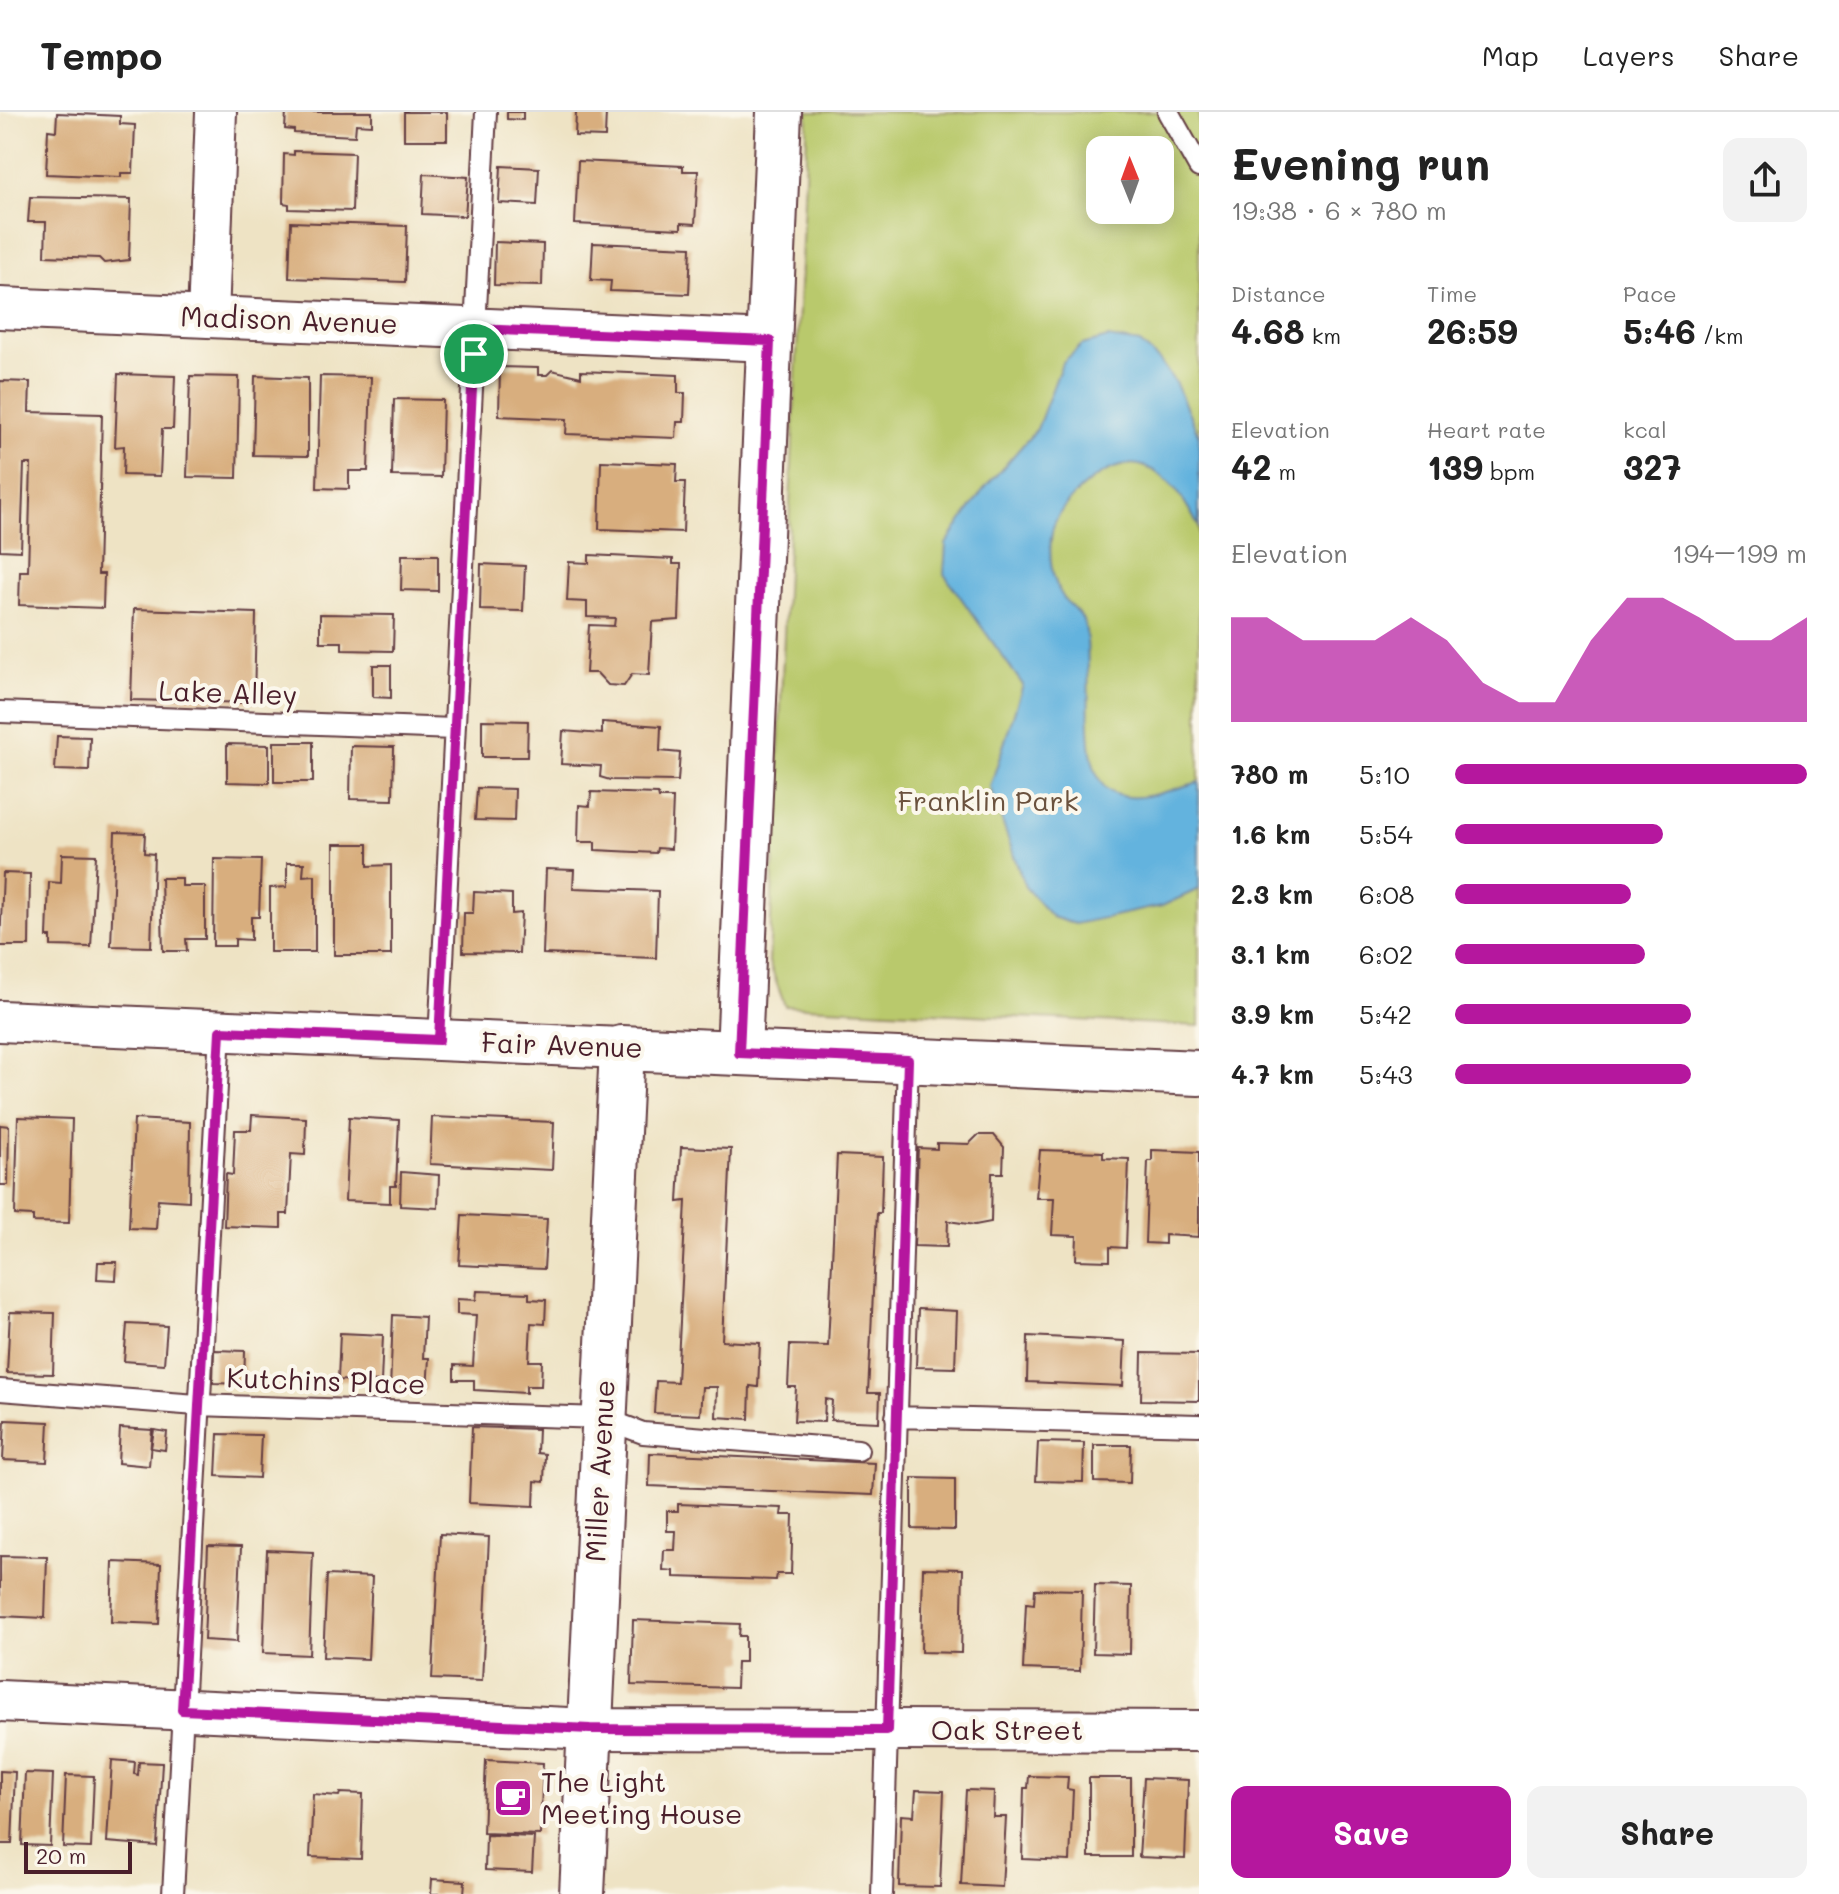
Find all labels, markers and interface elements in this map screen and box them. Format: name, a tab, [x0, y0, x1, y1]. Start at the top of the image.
text: Tempo	[40, 30, 162, 80]
text: Map	[1482, 37, 1539, 73]
text: Layers	[1583, 37, 1675, 73]
text: Share	[1719, 37, 1799, 73]
text: Evening run	[1231, 134, 1490, 191]
north arrow	[1086, 136, 1174, 224]
map controls	[1086, 136, 1174, 224]
button: share	[1723, 138, 1807, 222]
text: 19:38 · 6 × 780 m	[1231, 193, 1447, 227]
text: Distance	[1231, 279, 1326, 308]
text: Time	[1427, 279, 1477, 308]
text: Pace	[1623, 279, 1677, 308]
street label: Madison Avenue	[180, 297, 398, 341]
text: 4.68	[1231, 308, 1305, 353]
text: 26:59	[1427, 308, 1518, 353]
text: 5:46	[1623, 308, 1696, 353]
pin	[440, 320, 508, 388]
text: km	[1305, 321, 1341, 350]
text: /km	[1696, 321, 1744, 350]
icon: arrive	[452, 332, 496, 376]
text: Elevation	[1231, 415, 1330, 444]
text: Heart rate	[1427, 415, 1546, 444]
text: kcal	[1623, 415, 1667, 444]
text: 42	[1231, 444, 1272, 489]
text: 139	[1427, 444, 1483, 489]
text: 327	[1623, 444, 1681, 489]
text: m	[1272, 457, 1296, 486]
text: bpm	[1483, 457, 1535, 486]
text: Elevation	[1231, 536, 1348, 570]
text: 194–199 m	[1672, 536, 1807, 570]
street label: Lake Alley	[158, 672, 298, 712]
text: 780 m	[1231, 757, 1308, 791]
text: 5:10	[1359, 757, 1410, 791]
park label: Franklin Park	[897, 782, 1079, 818]
text: 1.6 km	[1231, 817, 1310, 851]
text: 5:54	[1359, 817, 1413, 851]
text: 2.3 km	[1231, 877, 1313, 911]
text: 6:08	[1359, 877, 1415, 911]
text: 3.1 km	[1231, 937, 1310, 971]
text: 6:02	[1359, 937, 1413, 971]
text: 3.9 km	[1231, 997, 1314, 1031]
text: 5:42	[1359, 997, 1412, 1031]
street label: Fair Avenue	[481, 1023, 643, 1065]
text: 4.7 km	[1231, 1057, 1314, 1091]
text: 5:43	[1359, 1057, 1413, 1091]
street label: Kutchins Place	[226, 1359, 426, 1401]
street label: Miller Avenue	[576, 1379, 622, 1563]
street label: Oak Street	[931, 1711, 1083, 1747]
place label: The Light Meeting House	[541, 1763, 742, 1831]
cafe icon: The Light Meeting House	[492, 1777, 534, 1819]
button: Save	[1231, 1786, 1511, 1878]
button: Share	[1527, 1786, 1807, 1878]
scale bar	[24, 1838, 132, 1874]
text: 20 m	[36, 1841, 86, 1870]

